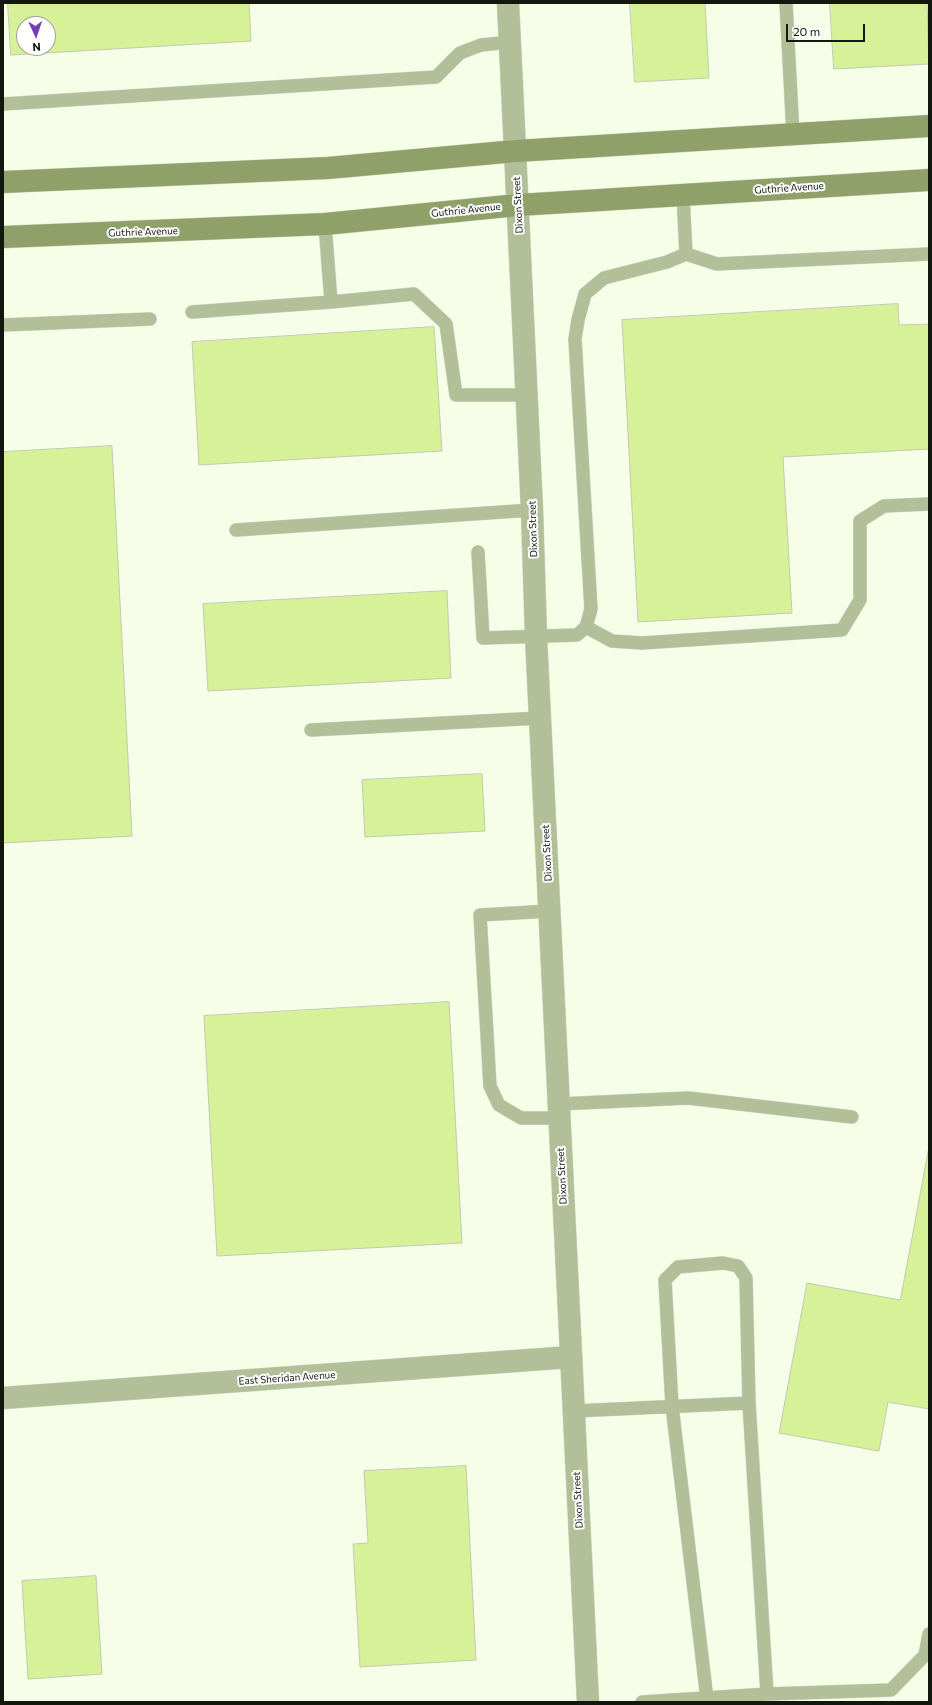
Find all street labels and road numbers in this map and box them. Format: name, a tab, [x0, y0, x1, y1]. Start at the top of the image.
street label: Dixon Street	[511, 176, 525, 234]
street label: Guthrie Avenue	[754, 180, 824, 196]
street label: Guthrie Avenue	[431, 200, 501, 220]
street label: Guthrie Avenue	[108, 225, 178, 239]
street label: Dixon Street	[526, 500, 540, 558]
street label: Dixon Street	[540, 824, 554, 882]
street label: Dixon Street	[555, 1147, 569, 1205]
street label: East Sheridan Avenue	[238, 1369, 336, 1387]
street label: Dixon Street	[571, 1471, 585, 1529]

